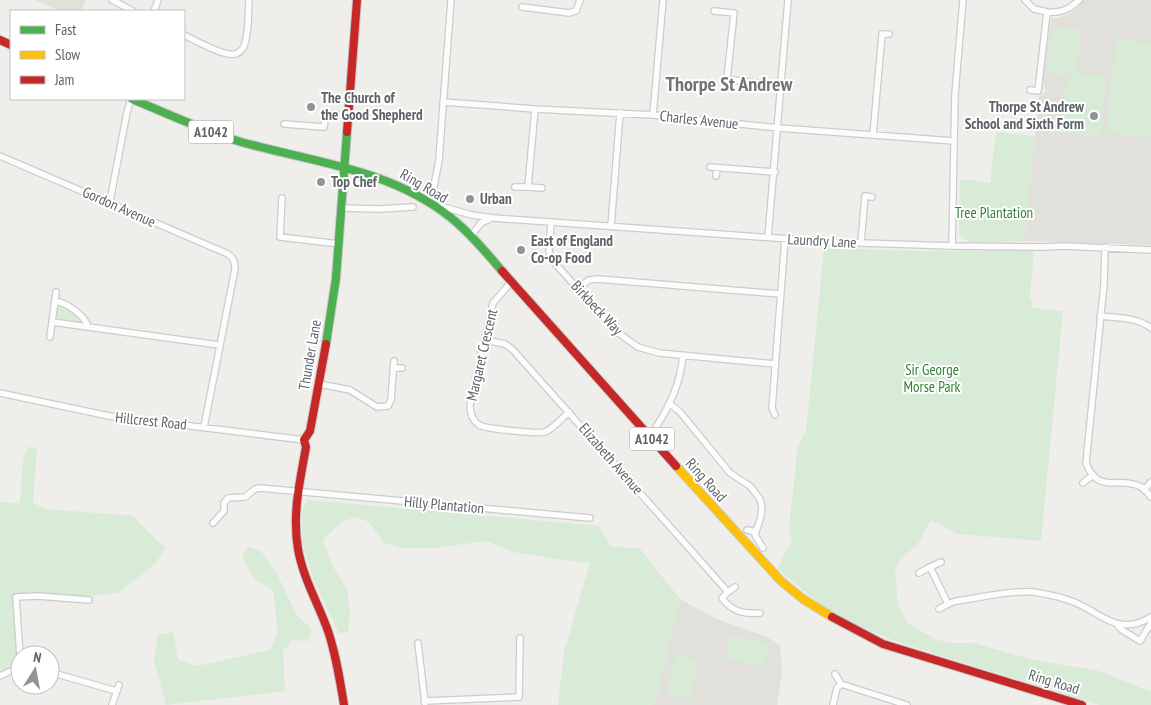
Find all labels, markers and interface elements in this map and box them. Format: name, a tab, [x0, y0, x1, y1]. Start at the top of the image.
legend	[10, 10, 185, 100]
text: Fast	[55, 20, 76, 39]
text: Slow	[55, 45, 80, 64]
text: Jam	[54, 70, 74, 89]
district label: Thorpe St Andrew	[665, 71, 794, 97]
place label: The Church of the Good Shepherd	[321, 88, 423, 124]
place label: Thorpe St Andrew School and Sixth Form	[965, 97, 1085, 133]
marker: The Church of the Good Shepherd	[305, 101, 317, 113]
street label: Charles Avenue	[659, 106, 739, 133]
marker: Thorpe St Andrew School and Sixth Form	[1088, 110, 1100, 122]
road number: A1042	[188, 120, 234, 144]
street label: Ring Road	[397, 164, 452, 207]
place label: Top Chef	[331, 172, 378, 191]
marker: Top Chef	[315, 176, 327, 188]
street label: Gordon Avenue	[80, 182, 159, 231]
place label: Urban	[480, 189, 512, 208]
marker: Urban	[464, 193, 476, 205]
park label: Tree Plantation	[955, 203, 1033, 222]
street label: Laundry Lane	[787, 229, 857, 252]
place label: East of England Co-op Food	[531, 231, 613, 267]
marker: East of England Co-op Food	[515, 244, 527, 256]
street label: Birkbeck Way	[567, 276, 628, 339]
street label: Margaret Crescent	[462, 307, 501, 403]
street label: Thunder Lane	[294, 318, 325, 392]
park label: Sir George Morse Park	[904, 360, 961, 396]
street label: Hillcrest Road	[114, 407, 188, 434]
street label: Elizabeth Avenue	[575, 419, 648, 498]
road number: A1042	[630, 428, 674, 450]
street label: Ring Road	[682, 454, 731, 505]
street label: Hilly Plantation	[403, 492, 485, 517]
north arrow	[10, 645, 60, 695]
text: N	[32, 648, 43, 667]
street label: Ring Road	[1026, 665, 1082, 698]

